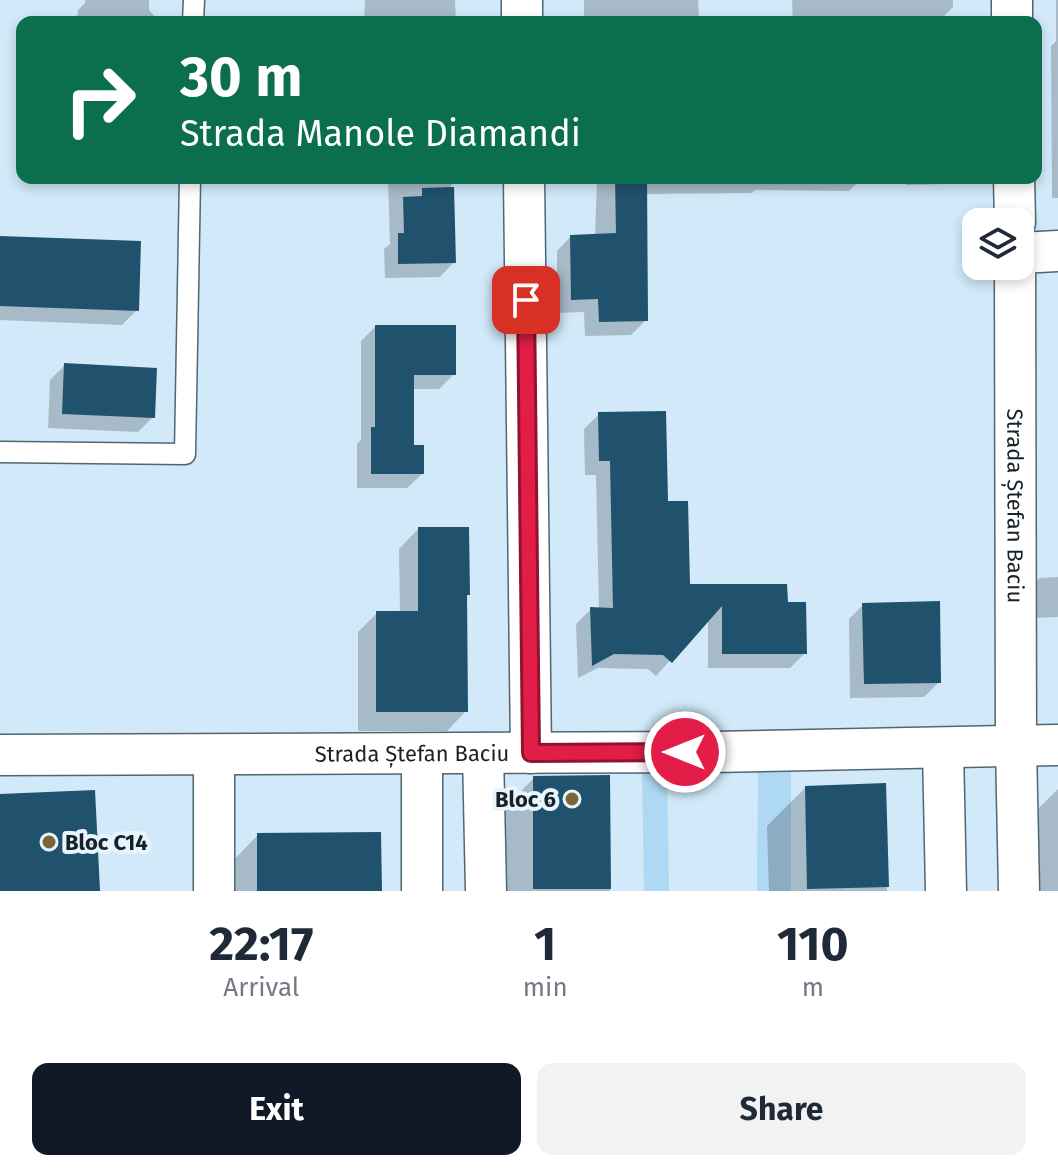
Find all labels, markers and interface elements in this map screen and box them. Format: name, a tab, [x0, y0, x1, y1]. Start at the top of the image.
text: 30 m	[180, 44, 302, 111]
icon: right	[48, 48, 152, 152]
text: Strada Manole Diamandi	[180, 112, 581, 156]
map controls	[962, 208, 1034, 280]
button: layers	[962, 208, 1034, 280]
pin	[492, 266, 560, 334]
icon: arrive	[504, 278, 548, 322]
street label: Strada Ștefan Baciu	[1002, 409, 1029, 603]
position arrow	[643, 710, 727, 794]
street label: Strada Ștefan Baciu	[315, 739, 509, 767]
place label: Bloc 6	[495, 786, 556, 813]
marker: Bloc 6	[563, 790, 581, 808]
place label: Bloc C14	[65, 829, 148, 856]
marker: Bloc C14	[40, 833, 58, 851]
text: 22:17	[209, 915, 314, 973]
text: 1	[534, 915, 556, 973]
text: 110	[777, 915, 849, 973]
text: Arrival	[223, 972, 299, 1003]
text: min	[523, 972, 568, 1003]
text: m	[802, 972, 824, 1003]
button: Exit	[32, 1063, 521, 1155]
button: Share	[537, 1063, 1026, 1155]

